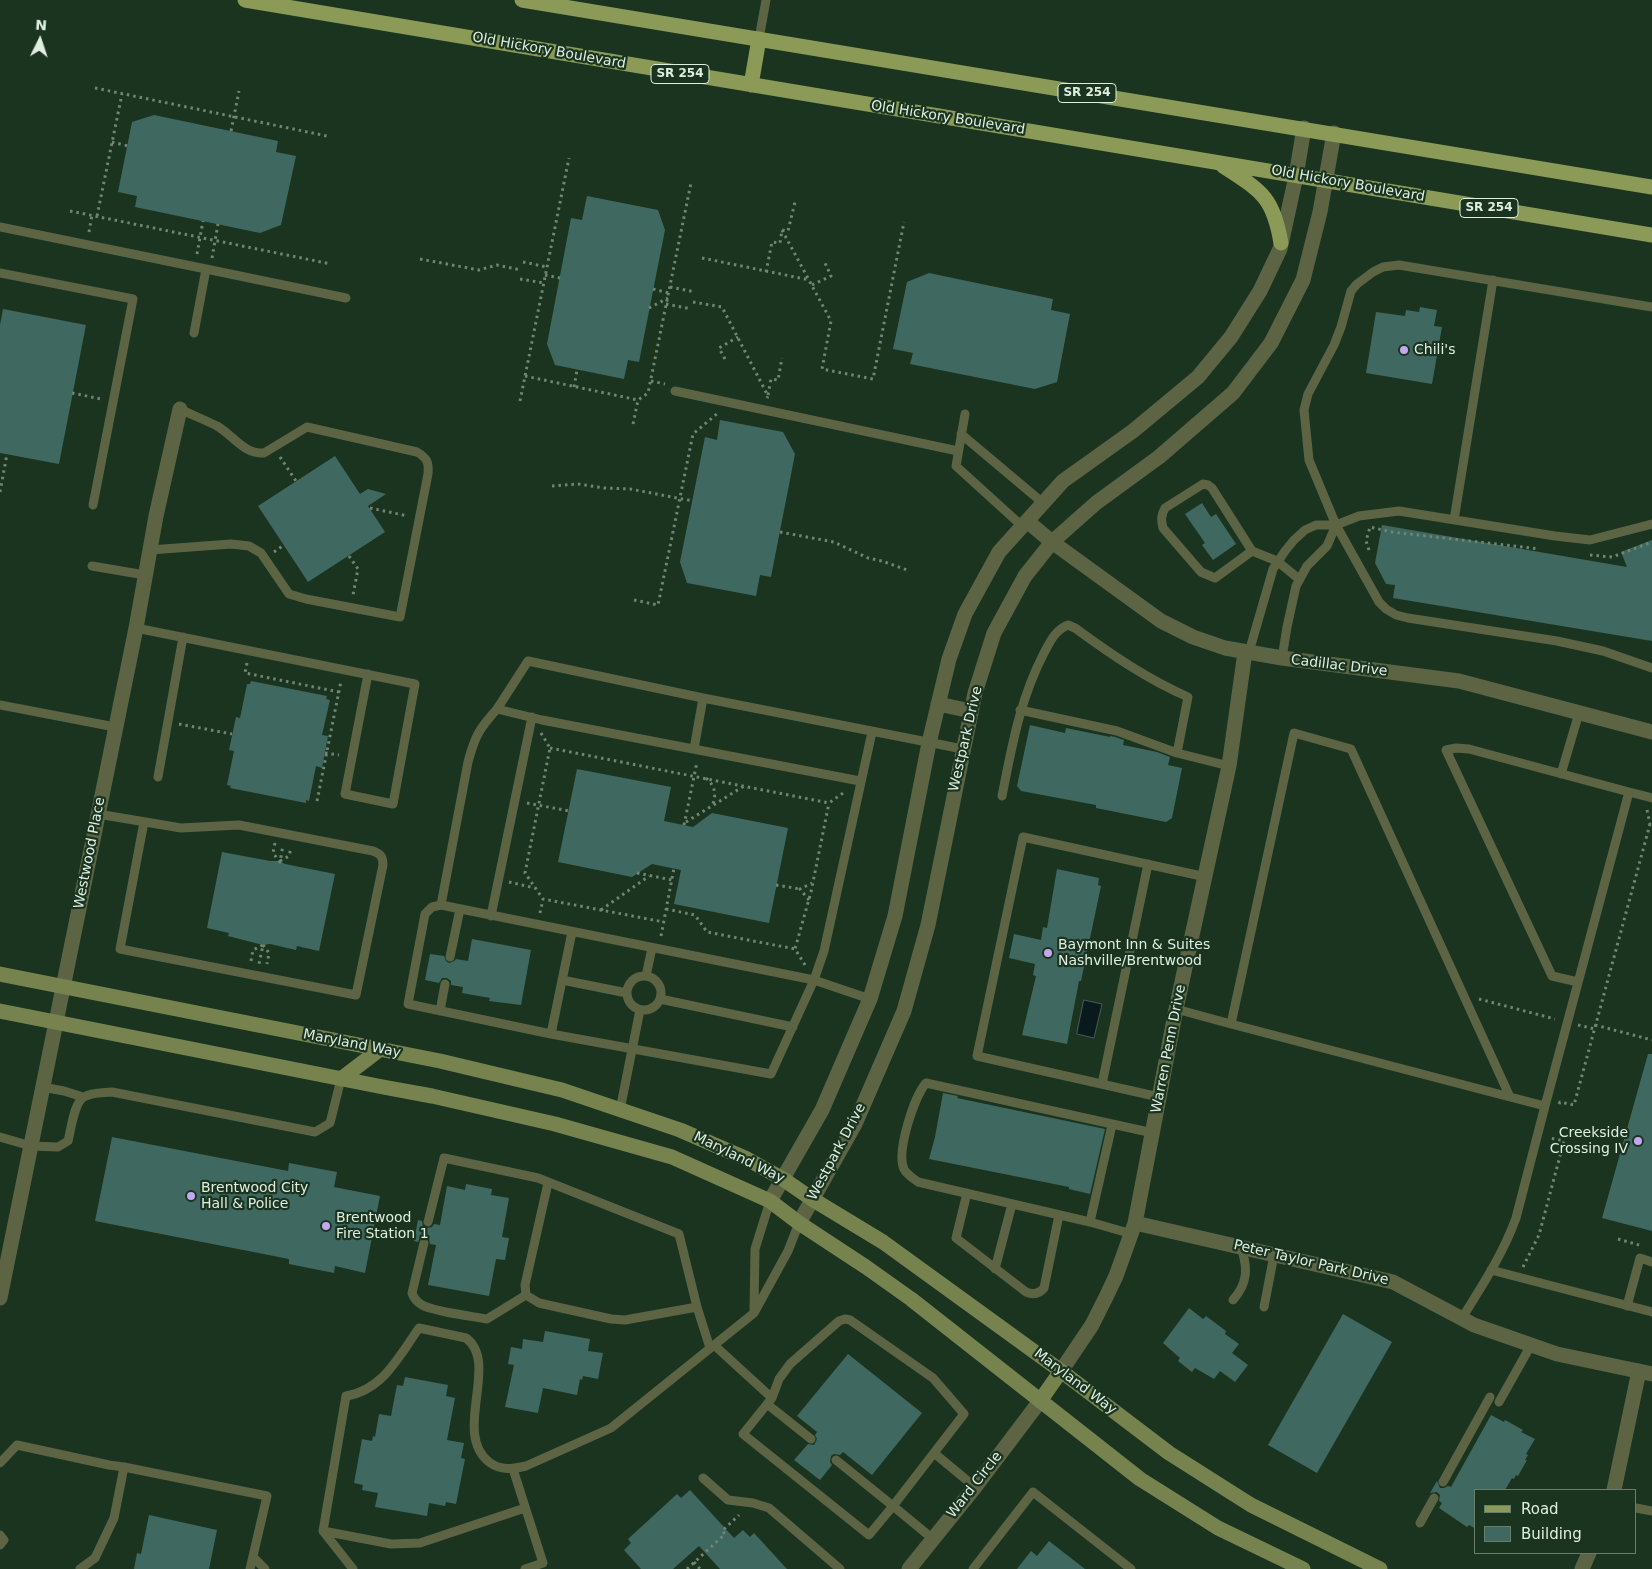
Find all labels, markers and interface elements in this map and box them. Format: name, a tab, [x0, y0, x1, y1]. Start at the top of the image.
north arrow	[15, 15, 65, 65]
text: N	[35, 17, 47, 33]
street label: Old Hickory Boulevard	[471, 29, 627, 73]
road number: SR 254	[651, 64, 709, 84]
road number: SR 254	[1058, 84, 1116, 102]
street label: Old Hickory Boulevard	[870, 98, 1026, 138]
street label: Old Hickory Boulevard	[1270, 162, 1426, 206]
road number: SR 254	[1460, 198, 1518, 218]
place label: Chili's	[1414, 342, 1455, 358]
marker: Chili's	[1398, 344, 1410, 356]
street label: Cadillac Drive	[1290, 652, 1388, 680]
street label: Westpark Drive	[946, 685, 986, 793]
street label: Westwood Place	[71, 796, 109, 910]
place label: Baymont Inn & Suites Nashville/Brentwood	[1058, 937, 1210, 970]
marker: Baymont Inn & Suites Nashville/Brentwood	[1042, 947, 1054, 959]
street label: Warren Penn Drive	[1148, 983, 1190, 1115]
street label: Maryland Way	[302, 1026, 402, 1062]
street label: Westpark Drive	[804, 1101, 870, 1203]
place label: Creekside Crossing IV	[1550, 1125, 1628, 1158]
street label: Maryland Way	[691, 1129, 787, 1187]
marker: Creekside Crossing IV	[1632, 1135, 1644, 1147]
place label: Brentwood City Hall & Police	[201, 1180, 308, 1212]
marker: Brentwood City Hall & Police	[185, 1190, 197, 1202]
place label: Brentwood Fire Station 1	[336, 1210, 429, 1242]
marker: Brentwood Fire Station 1	[320, 1220, 332, 1232]
street label: Peter Taylor Park Drive	[1232, 1237, 1390, 1289]
street label: Maryland Way	[1030, 1345, 1120, 1419]
street label: Ward Circle	[944, 1448, 1006, 1522]
legend	[1474, 1489, 1637, 1554]
text: Road	[1521, 1500, 1559, 1518]
text: Building	[1521, 1525, 1582, 1543]

